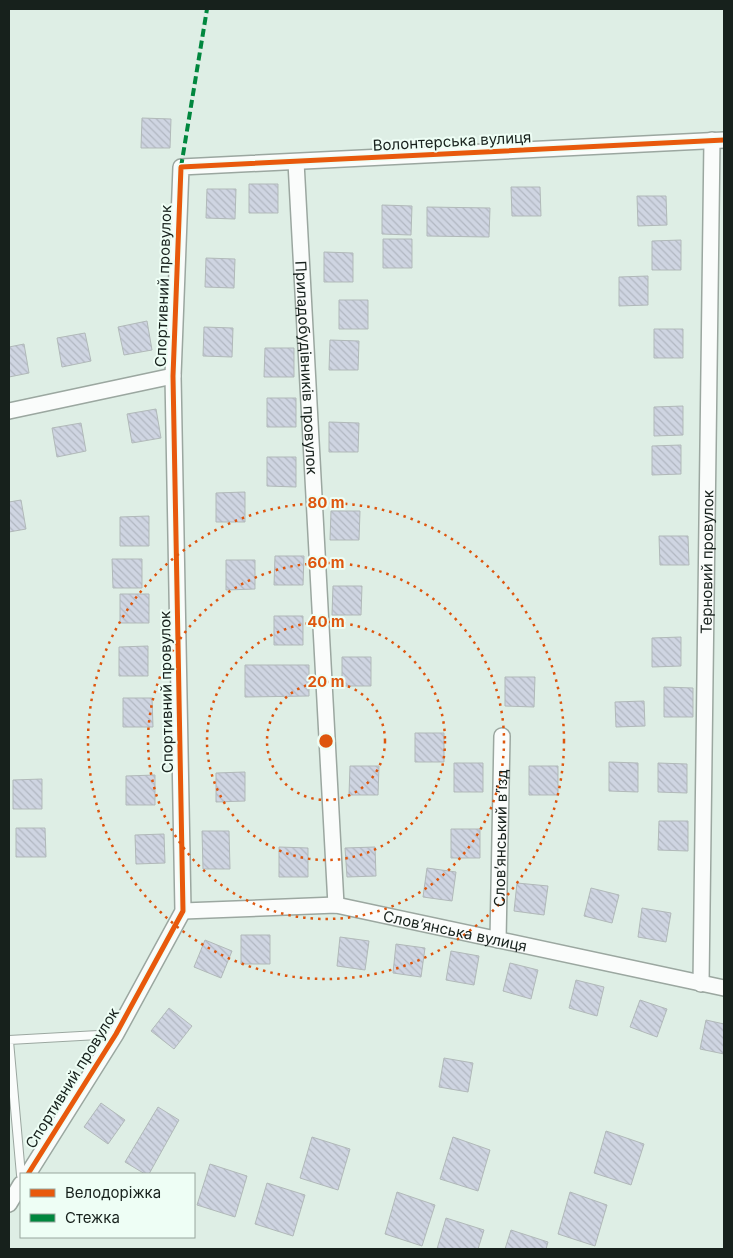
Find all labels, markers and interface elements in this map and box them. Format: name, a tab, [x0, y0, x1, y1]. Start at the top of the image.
street label: Волонтерська вулиця	[372, 127, 532, 155]
street label: Спортивний провулок	[151, 205, 175, 367]
street label: Приладобудівників провулок	[292, 260, 322, 475]
street label: Терновий провулок	[696, 490, 717, 634]
text: 80 m	[307, 493, 345, 512]
text: 60 m	[307, 553, 345, 572]
street label: Спортивний провулок	[155, 611, 177, 773]
text: 40 m	[307, 612, 345, 631]
text: 20 m	[308, 672, 344, 691]
centre of rings	[317, 732, 335, 750]
street label: Слов’янський в’їзд	[489, 769, 511, 907]
street label: Слов’янська вулиця	[382, 906, 529, 955]
street label: Спортивний провулок	[21, 1004, 123, 1152]
legend	[20, 1173, 195, 1238]
text: Велодоріжка	[65, 1183, 161, 1202]
text: Стежка	[65, 1208, 120, 1227]

